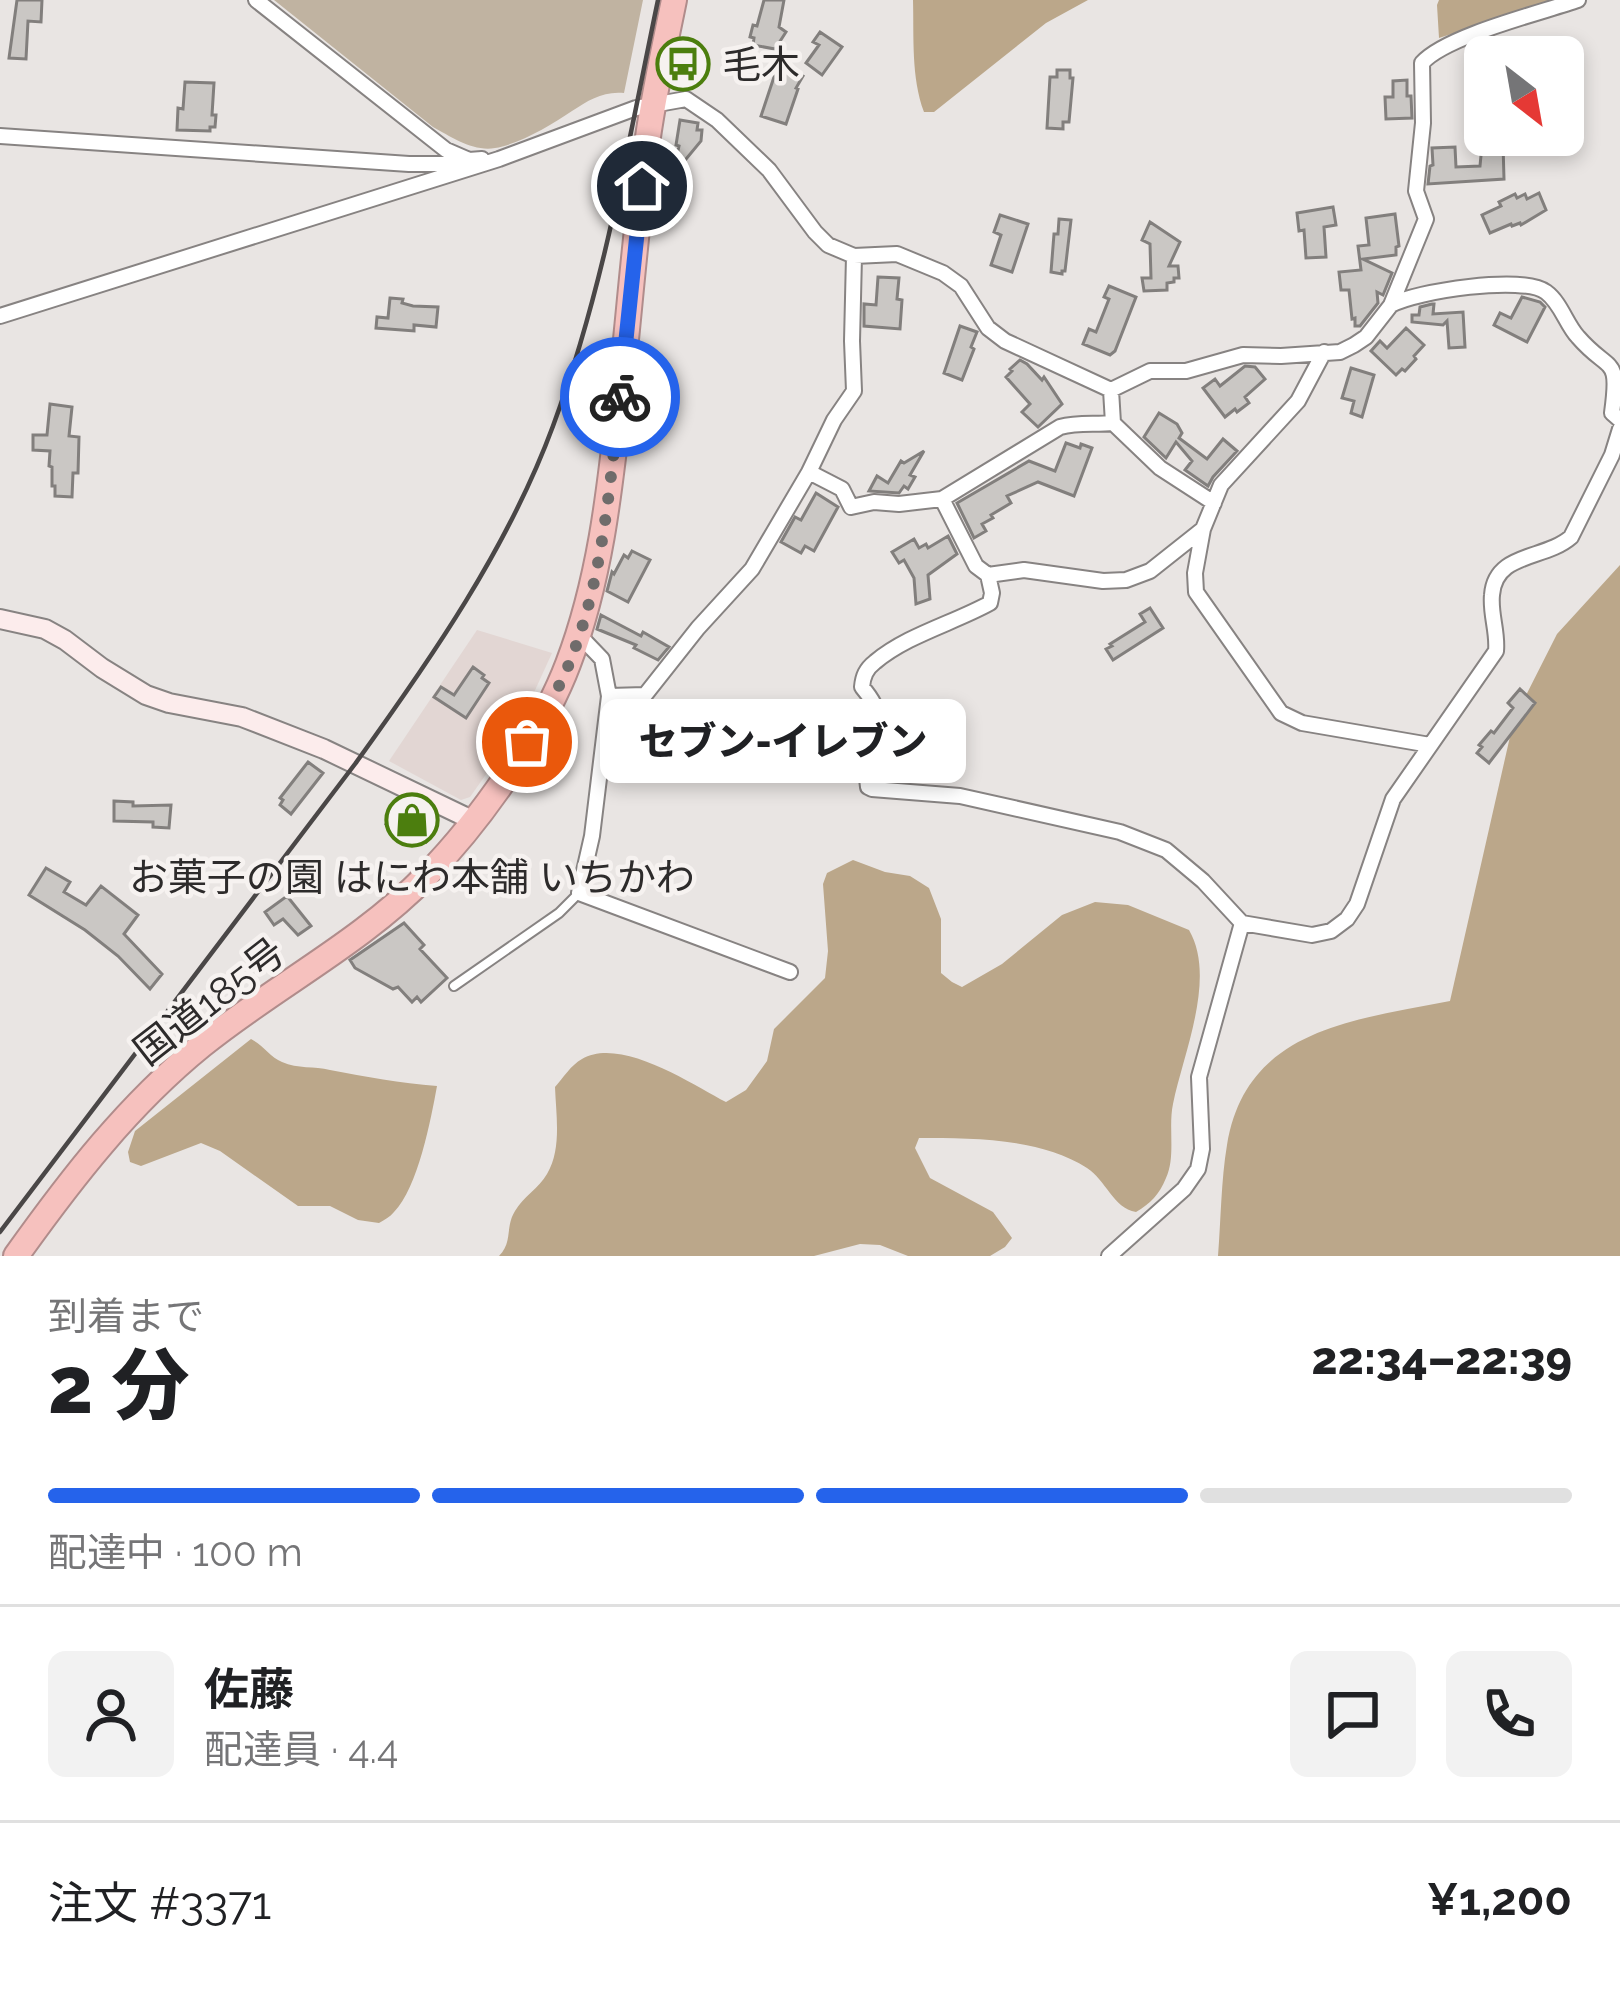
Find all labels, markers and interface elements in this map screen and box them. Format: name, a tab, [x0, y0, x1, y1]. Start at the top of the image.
bus stop icon: 毛木	[655, 36, 711, 92]
north arrow	[1464, 36, 1584, 156]
map controls	[1464, 36, 1584, 156]
place label: 毛木	[722, 41, 800, 87]
pin	[591, 135, 693, 237]
icon: home	[609, 153, 675, 219]
courier	[560, 337, 680, 457]
icon: bike	[587, 364, 653, 430]
pin	[476, 691, 578, 793]
callout: セブン-イレブン	[599, 700, 965, 784]
icon: bag	[494, 709, 560, 775]
text: セブン-イレブン	[638, 718, 928, 764]
shop icon: お菓子の園 はにわ本舗 いちかわ	[384, 792, 440, 848]
place label: お菓子の園 はにわ本舗 いちかわ	[129, 854, 695, 900]
street label: 国道185号	[125, 928, 293, 1074]
text: 到着まで	[48, 1293, 204, 1339]
text: 22:34–22:39	[1312, 1332, 1572, 1385]
text: 2 分	[48, 1340, 189, 1431]
text: 配達中 · 100 m	[48, 1529, 302, 1575]
button: person	[48, 1651, 174, 1777]
button: chat	[1290, 1651, 1416, 1777]
button: phone	[1446, 1651, 1572, 1777]
text: 佐藤	[204, 1663, 294, 1716]
text: 配達員 · 4.4	[204, 1726, 398, 1772]
text: ¥1,200	[1427, 1873, 1572, 1926]
text: 注文 #3371	[48, 1877, 271, 1930]

